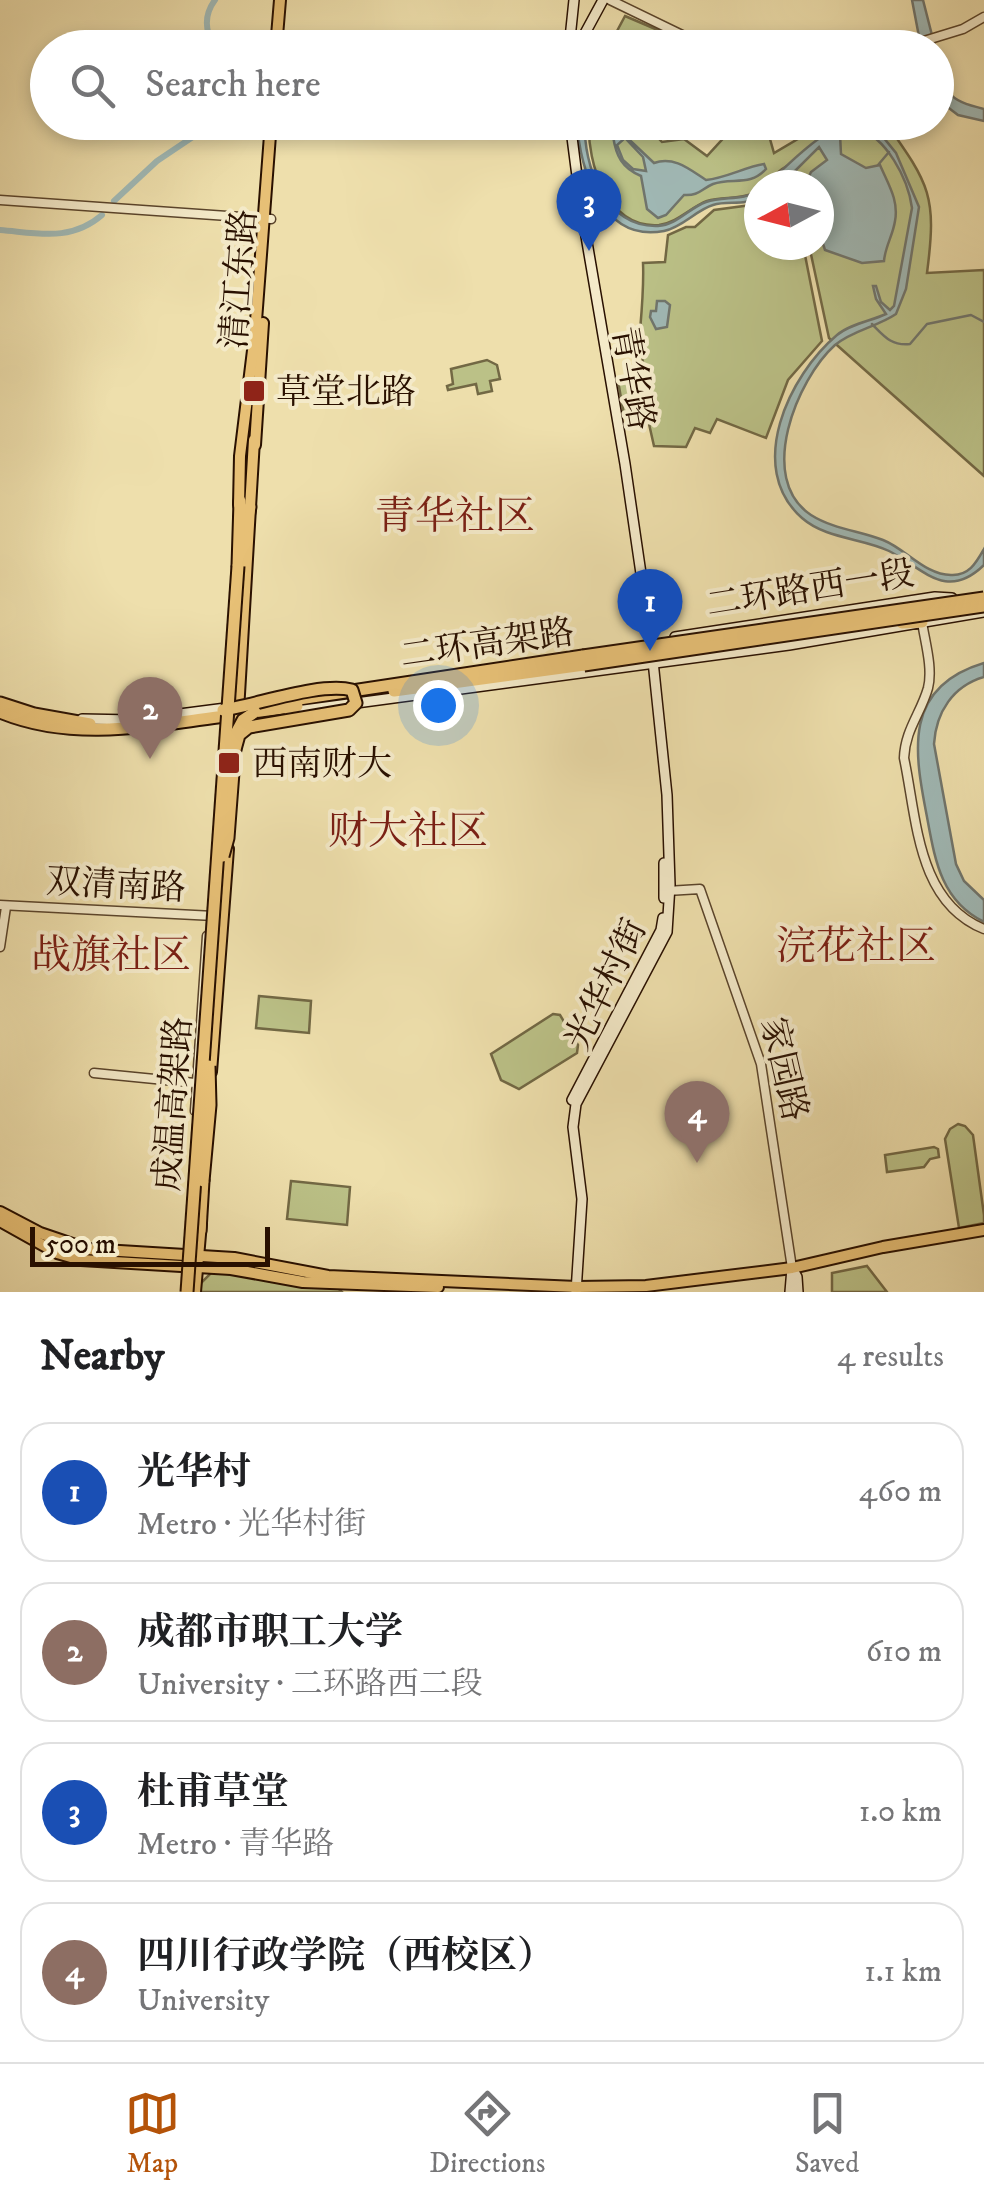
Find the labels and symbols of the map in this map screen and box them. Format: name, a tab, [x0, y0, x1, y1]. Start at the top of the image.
pin: 3	[556, 168, 622, 251]
north arrow	[744, 170, 834, 260]
street label: 清江东路	[213, 208, 267, 351]
street label: 青华路	[601, 323, 663, 434]
place label: 草堂北路	[276, 371, 416, 415]
marker: 草堂北路	[241, 378, 267, 404]
district label: 青华社区	[375, 493, 535, 543]
street label: 二环路西一段	[703, 552, 917, 628]
pin: 1	[618, 568, 682, 651]
street label: 二环高架路	[398, 611, 577, 679]
pin: 2	[118, 676, 182, 759]
your location	[413, 680, 464, 731]
place label: 西南财大	[252, 743, 392, 787]
marker: 西南财大	[216, 750, 242, 776]
district label: 财大社区	[328, 808, 488, 858]
street label: 双清南路	[45, 860, 187, 912]
street label: 光华村街	[556, 912, 657, 1057]
district label: 浣花社区	[776, 923, 936, 973]
district label: 战旗社区	[31, 932, 191, 982]
street label: 家园路	[750, 1013, 816, 1126]
street label: 成温高架路	[146, 1015, 202, 1193]
pin: 4	[664, 1080, 730, 1163]
scale bar	[30, 1222, 270, 1266]

